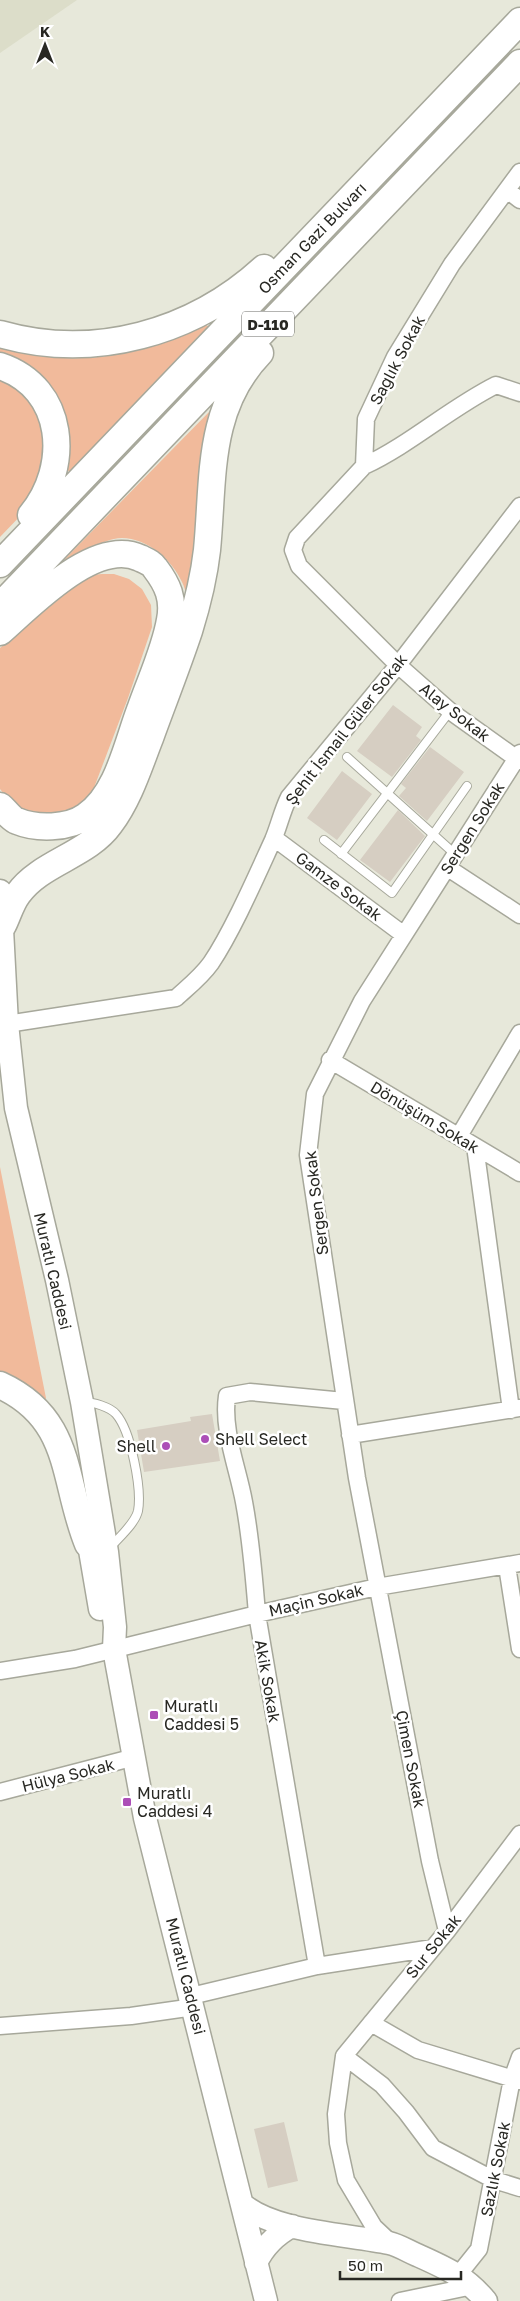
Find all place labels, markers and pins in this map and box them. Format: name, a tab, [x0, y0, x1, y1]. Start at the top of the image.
place label: Shell Select	[215, 1429, 307, 1449]
marker: Shell Select	[199, 1433, 211, 1445]
place label: Shell	[116, 1436, 156, 1456]
marker: Shell	[160, 1440, 172, 1452]
place label: Muratlı Caddesi 5	[164, 1696, 239, 1734]
marker: Muratlı Caddesi 5	[148, 1709, 160, 1721]
place label: Muratlı Caddesi 4	[137, 1783, 212, 1821]
marker: Muratlı Caddesi 4	[121, 1796, 133, 1808]

